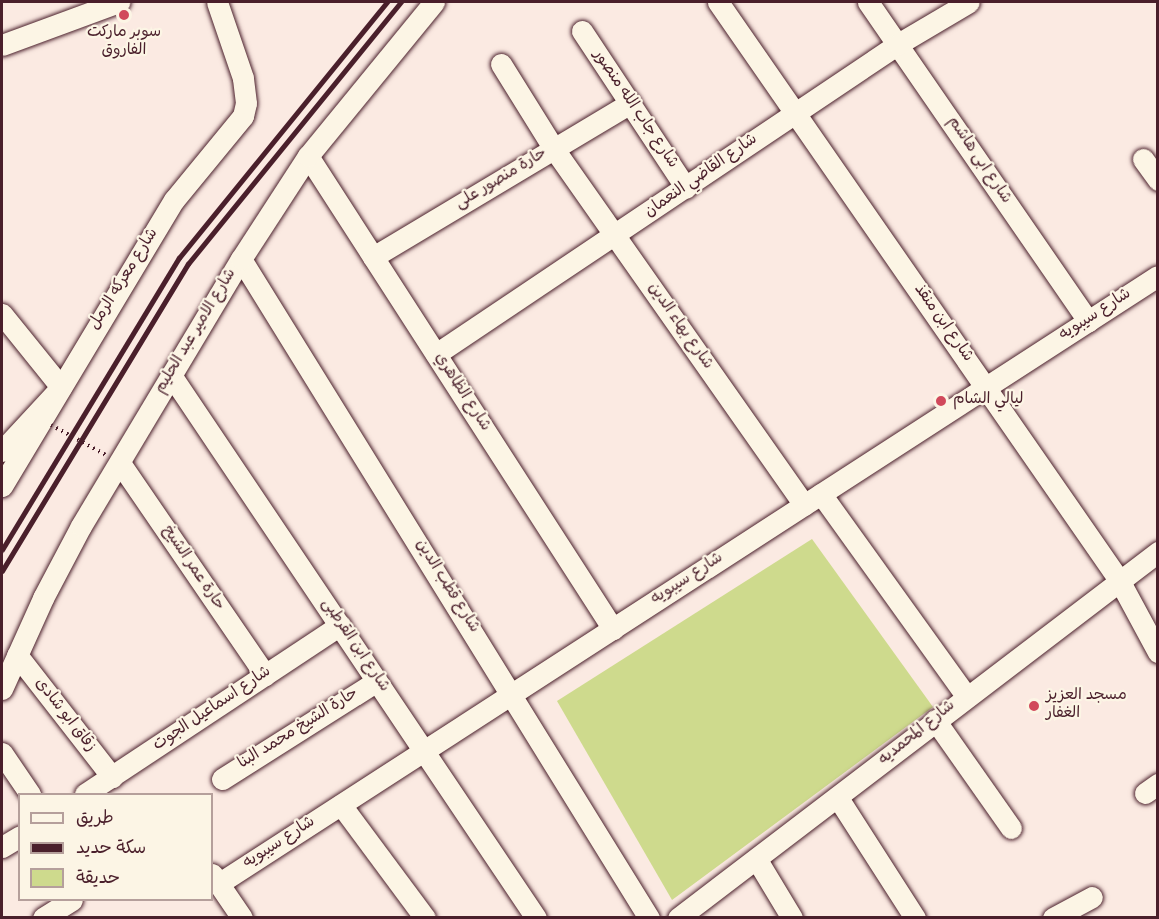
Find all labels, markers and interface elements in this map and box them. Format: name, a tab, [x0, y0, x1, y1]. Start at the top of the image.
marker: سوبر ماركت الفاروق	[117, 8, 131, 22]
place label: سوبر ماركت الفاروق	[87, 24, 161, 62]
street label: شارع جاب الله منصور	[587, 47, 681, 173]
street label: شارع ابى هاشم	[942, 114, 1014, 208]
street label: شارع القاضي النعمان	[642, 131, 762, 223]
street label: حارة منصور على	[453, 145, 551, 215]
street label: شارع معركه الرمل	[86, 226, 164, 334]
street label: شارع الامير عبد الحليم	[152, 266, 242, 398]
street label: شارع بهاء الدين	[642, 280, 716, 374]
street label: شارع ابن منقذ	[908, 281, 976, 367]
street label: شارع سيبويه	[1056, 286, 1136, 346]
street label: شارع الظاهري	[429, 350, 493, 436]
place label: ليالي الشام	[953, 391, 1023, 411]
marker: ليالي الشام	[934, 394, 948, 408]
street label: حارة عمر الشيخ	[156, 523, 228, 615]
street label: شارع قطب الدين	[410, 537, 482, 637]
street label: شارع سيبويه	[648, 550, 728, 610]
street label: شارع ابن القرطبى	[316, 596, 392, 696]
street label: شارع اسماعيل الجوت	[150, 663, 276, 757]
street label: زقاق ابو شادى	[29, 675, 99, 757]
street label: حارة الشيخ محمد البنا	[235, 685, 363, 775]
place label: مسجد العزيز الغفار	[1046, 687, 1127, 725]
street label: شارع المحمديه	[876, 697, 960, 771]
marker: مسجد العزيز الغفار	[1027, 699, 1041, 713]
legend	[18, 793, 213, 901]
text: طريق	[76, 809, 114, 830]
street label: شارع سيبويه	[240, 814, 320, 874]
text: سكة حديد	[76, 839, 146, 860]
text: حديقة	[76, 869, 120, 890]

